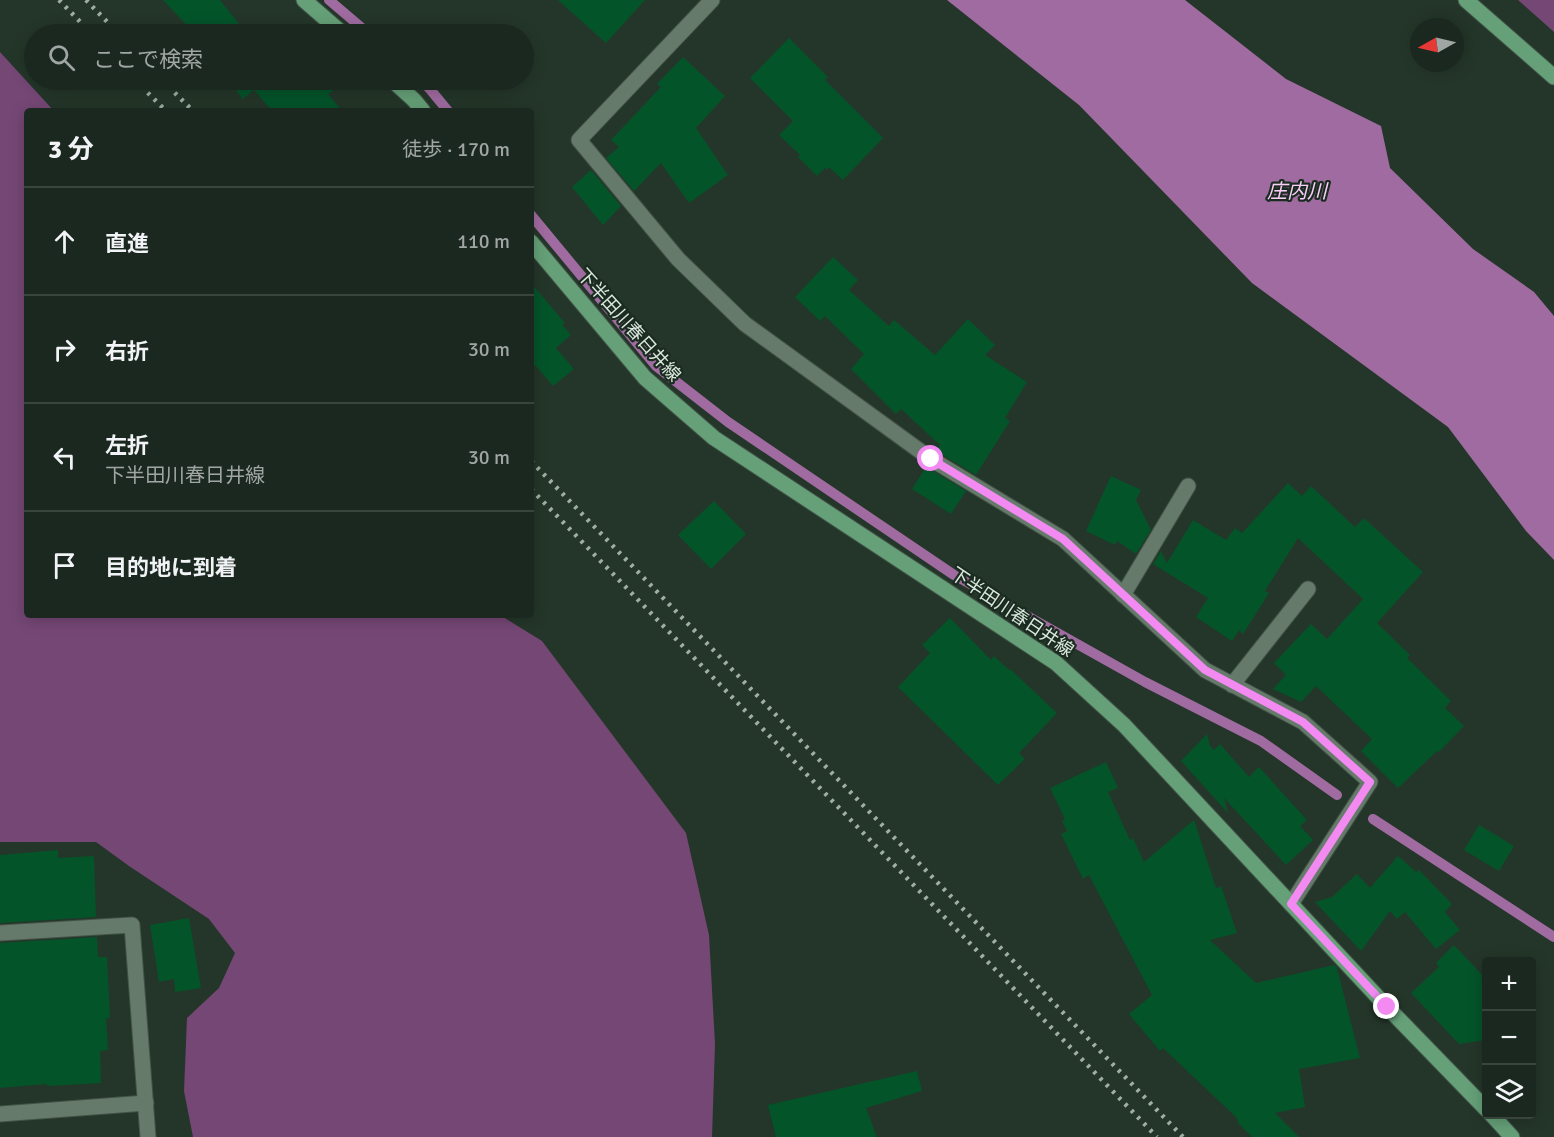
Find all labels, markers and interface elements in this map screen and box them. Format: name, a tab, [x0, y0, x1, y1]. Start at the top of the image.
north arrow	[1410, 18, 1464, 72]
search box	[24, 24, 534, 90]
icon: search	[45, 41, 78, 74]
text: ここで検索	[93, 46, 203, 73]
text: 3 分	[48, 134, 94, 166]
text: 徒歩 · 170 m	[402, 137, 510, 162]
water label: 庄内川	[1267, 179, 1329, 204]
icon: ahead	[48, 225, 81, 258]
text: 110 m	[457, 229, 510, 254]
text: 直進	[105, 230, 149, 257]
street label: 下半田川春日井線	[573, 264, 685, 386]
icon: right	[48, 333, 81, 366]
text: 30 m	[468, 337, 510, 362]
text: 右折	[105, 338, 149, 365]
text: 左折	[105, 432, 149, 459]
icon: left	[48, 441, 81, 474]
text: 30 m	[468, 445, 510, 470]
route start	[917, 445, 943, 471]
text: 下半田川春日井線	[105, 463, 265, 488]
icon: arrive	[48, 549, 81, 582]
text: 目的地に到着	[105, 554, 237, 581]
street label: 下半田川春日井線	[946, 563, 1078, 661]
map controls	[1482, 957, 1536, 1119]
button: +	[1482, 957, 1536, 1011]
route end	[1373, 993, 1399, 1019]
button: −	[1482, 1011, 1536, 1065]
button: layers	[1482, 1065, 1536, 1119]

